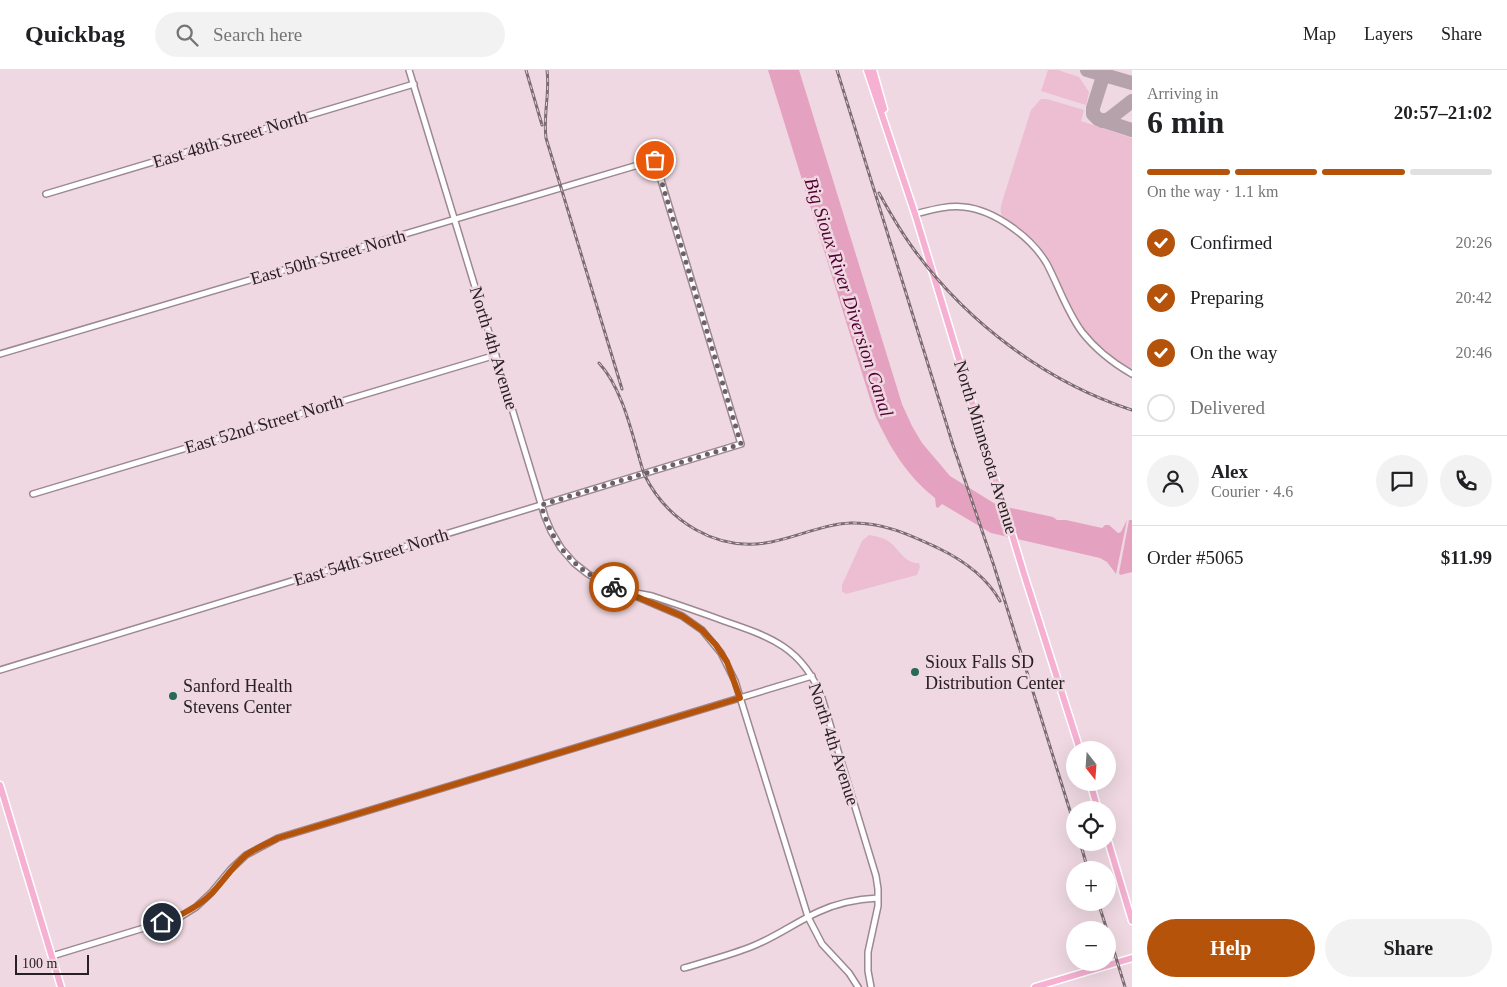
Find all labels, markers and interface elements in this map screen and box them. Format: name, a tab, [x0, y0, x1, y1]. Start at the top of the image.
search box	[155, 12, 505, 57]
text: Quickbag	[25, 21, 125, 47]
icon: search	[173, 21, 201, 49]
text: Search here	[213, 24, 302, 45]
text: Map	[1303, 24, 1336, 44]
text: Layers	[1364, 24, 1413, 44]
text: Share	[1441, 24, 1482, 44]
text: Arriving in	[1147, 85, 1219, 102]
text: 20:57–21:02	[1394, 102, 1492, 123]
text: 6 min	[1147, 104, 1224, 140]
street label: East 48th Street North	[150, 106, 310, 172]
pin	[634, 139, 676, 181]
icon: bag	[641, 146, 669, 174]
water label: Big Sioux River Diversion Canal	[800, 175, 898, 419]
text: On the way · 1.1 km	[1147, 183, 1279, 200]
street label: East 50th Street North	[248, 225, 408, 289]
icon: check	[1147, 229, 1175, 257]
text: Confirmed	[1190, 232, 1272, 253]
text: 20:26	[1456, 234, 1492, 251]
street label: North 4th Avenue	[466, 284, 522, 412]
icon: check	[1147, 284, 1175, 312]
text: Preparing	[1190, 287, 1264, 308]
text: 20:42	[1456, 289, 1492, 306]
icon: check	[1147, 339, 1175, 367]
text: On the way	[1190, 342, 1278, 363]
text: 20:46	[1456, 344, 1492, 361]
street label: North Minnesota Avenue	[950, 358, 1022, 536]
street label: East 52nd Street North	[182, 390, 346, 458]
text: Delivered	[1190, 397, 1265, 418]
button: person	[1147, 455, 1199, 507]
button: chat	[1376, 455, 1428, 507]
button: phone	[1440, 455, 1492, 507]
text: Alex	[1211, 461, 1248, 482]
text: Courier · 4.6	[1211, 483, 1293, 500]
street label: East 54th Street North	[291, 524, 451, 590]
text: Order #5065	[1147, 547, 1244, 568]
text: $11.99	[1441, 547, 1492, 568]
courier	[589, 562, 639, 612]
icon: bike	[600, 573, 628, 601]
place label: Sioux Falls SD Distribution Center	[925, 652, 1064, 693]
marker: Sioux Falls SD Distribution Center	[909, 666, 921, 678]
place label: Sanford Health Stevens Center	[183, 676, 292, 717]
street label: North 4th Avenue	[805, 680, 863, 808]
marker: Sanford Health Stevens Center	[167, 690, 179, 702]
north arrow	[1066, 741, 1116, 791]
map controls	[1066, 741, 1116, 971]
button: locate	[1066, 801, 1116, 851]
button: +	[1066, 861, 1116, 911]
pin	[141, 901, 183, 943]
icon: home	[148, 908, 176, 936]
button: Help	[1147, 919, 1315, 977]
button: Share	[1325, 919, 1492, 977]
button: −	[1066, 921, 1116, 971]
scale bar	[15, 952, 89, 975]
text: 100 m	[22, 956, 57, 971]

